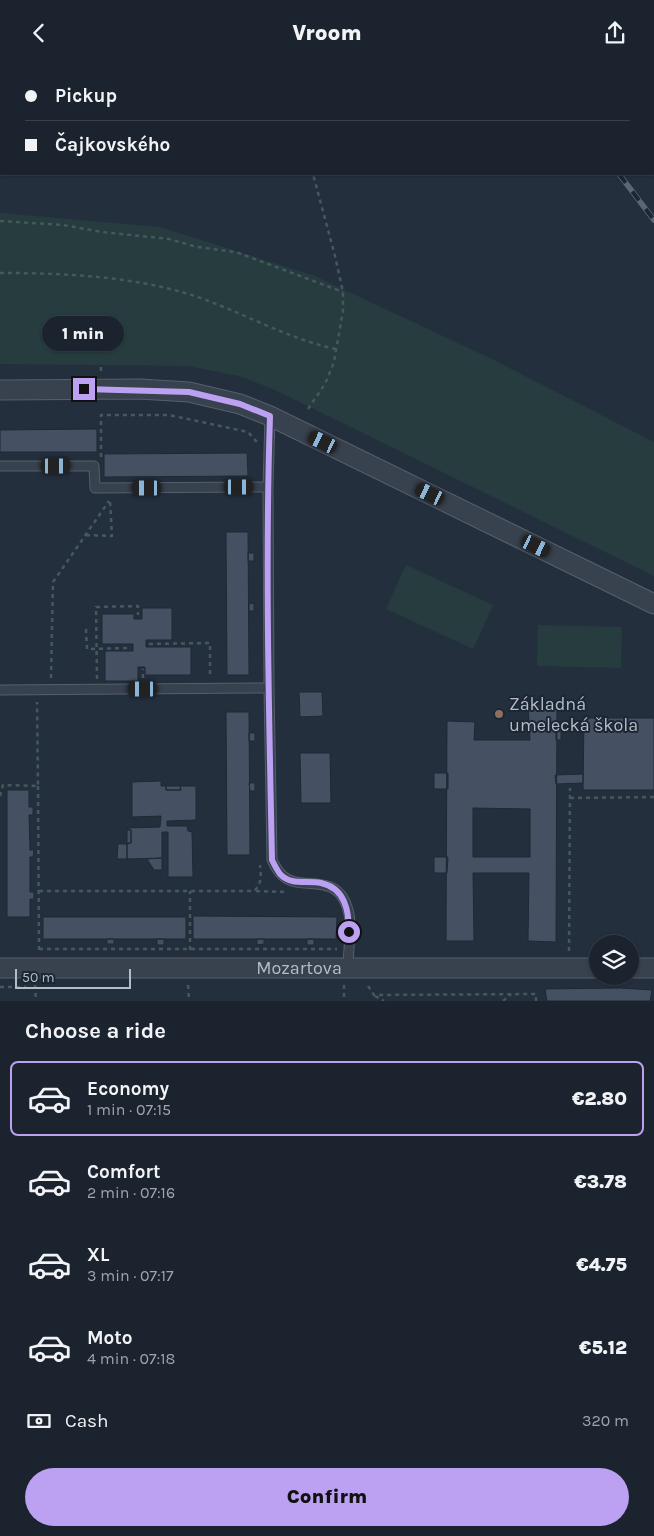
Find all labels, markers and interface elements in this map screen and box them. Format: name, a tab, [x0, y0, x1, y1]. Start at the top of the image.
icon: back	[25, 19, 53, 47]
icon: share	[601, 19, 629, 47]
text: Vroom	[292, 20, 362, 46]
text: Pickup	[55, 85, 117, 107]
text: Čajkovského	[55, 134, 170, 156]
callout: 1 min	[43, 317, 125, 351]
text: 1 min	[62, 324, 104, 343]
route end	[73, 378, 95, 400]
car	[306, 429, 339, 455]
car	[41, 459, 71, 474]
car	[224, 480, 254, 495]
car	[132, 481, 162, 496]
car	[413, 481, 446, 507]
car	[519, 533, 552, 559]
car	[128, 682, 158, 697]
place label: Základná umelecká škola	[509, 693, 638, 736]
marker: Základná umelecká škola	[493, 708, 505, 720]
route start	[338, 921, 360, 943]
map controls	[589, 935, 639, 985]
button: layers	[589, 935, 639, 985]
street label: Mozartova	[256, 957, 342, 979]
scale bar	[15, 966, 131, 989]
text: 50 m	[22, 969, 55, 986]
text: Choose a ride	[25, 1018, 166, 1044]
icon: car	[27, 1076, 72, 1121]
text: Economy	[87, 1078, 169, 1100]
text: €2.80	[572, 1088, 627, 1110]
text: 1 min · 07:15	[87, 1100, 171, 1119]
icon: car	[27, 1159, 72, 1204]
text: Comfort	[87, 1161, 161, 1183]
text: €3.78	[574, 1171, 627, 1193]
text: 2 min · 07:16	[87, 1183, 175, 1202]
icon: car	[27, 1242, 72, 1287]
text: XL	[87, 1244, 109, 1266]
text: €4.75	[576, 1254, 627, 1276]
text: 3 min · 07:17	[87, 1266, 174, 1285]
icon: car	[27, 1325, 72, 1370]
text: Moto	[87, 1327, 133, 1349]
text: €5.12	[579, 1337, 627, 1359]
text: 4 min · 07:18	[87, 1349, 175, 1368]
icon: cash	[25, 1407, 53, 1435]
text: Cash	[65, 1410, 109, 1432]
text: 320 m	[582, 1411, 629, 1430]
button: Confirm	[25, 1468, 629, 1526]

